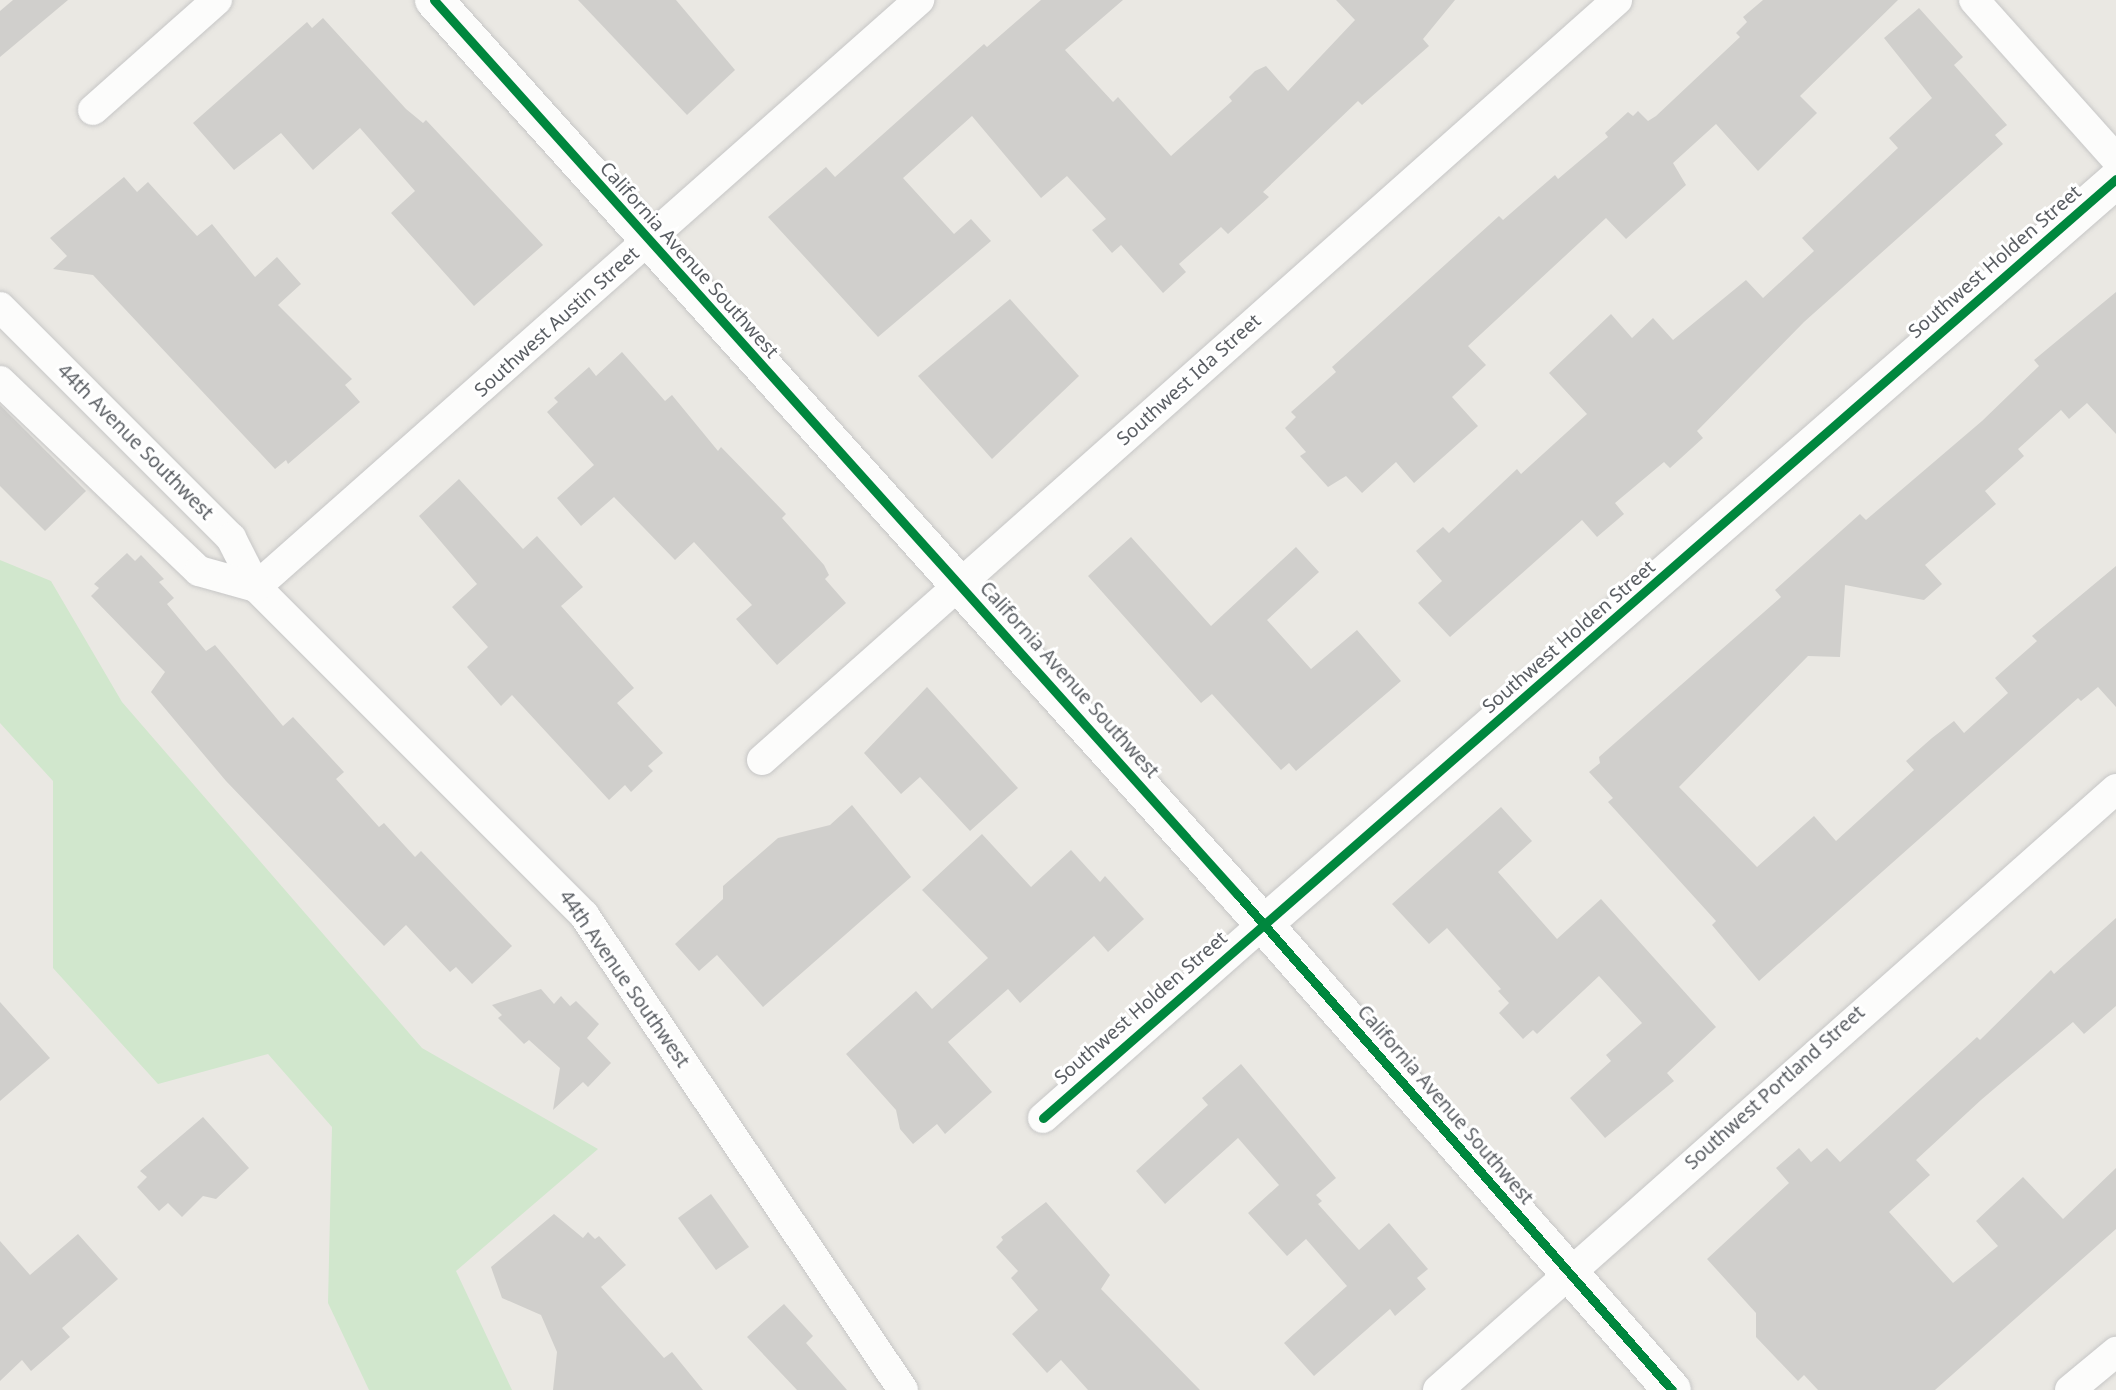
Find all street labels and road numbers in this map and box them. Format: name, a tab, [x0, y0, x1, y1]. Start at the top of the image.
street label: California Avenue Southwest	[595, 157, 783, 363]
street label: Southwest Holden Street	[1904, 181, 2086, 343]
street label: Southwest Austin Street	[470, 242, 644, 402]
street label: Southwest Ida Street	[1112, 309, 1266, 451]
street label: 44th Avenue Southwest	[52, 359, 218, 525]
street label: Southwest Holden Street	[1478, 556, 1660, 718]
street label: California Avenue Southwest	[975, 577, 1163, 783]
street label: 44th Avenue Southwest	[554, 886, 694, 1072]
street label: Southwest Holden Street	[1050, 927, 1232, 1089]
street label: California Avenue Southwest	[1352, 1001, 1538, 1209]
street label: Southwest Portland Street	[1681, 1001, 1869, 1175]

